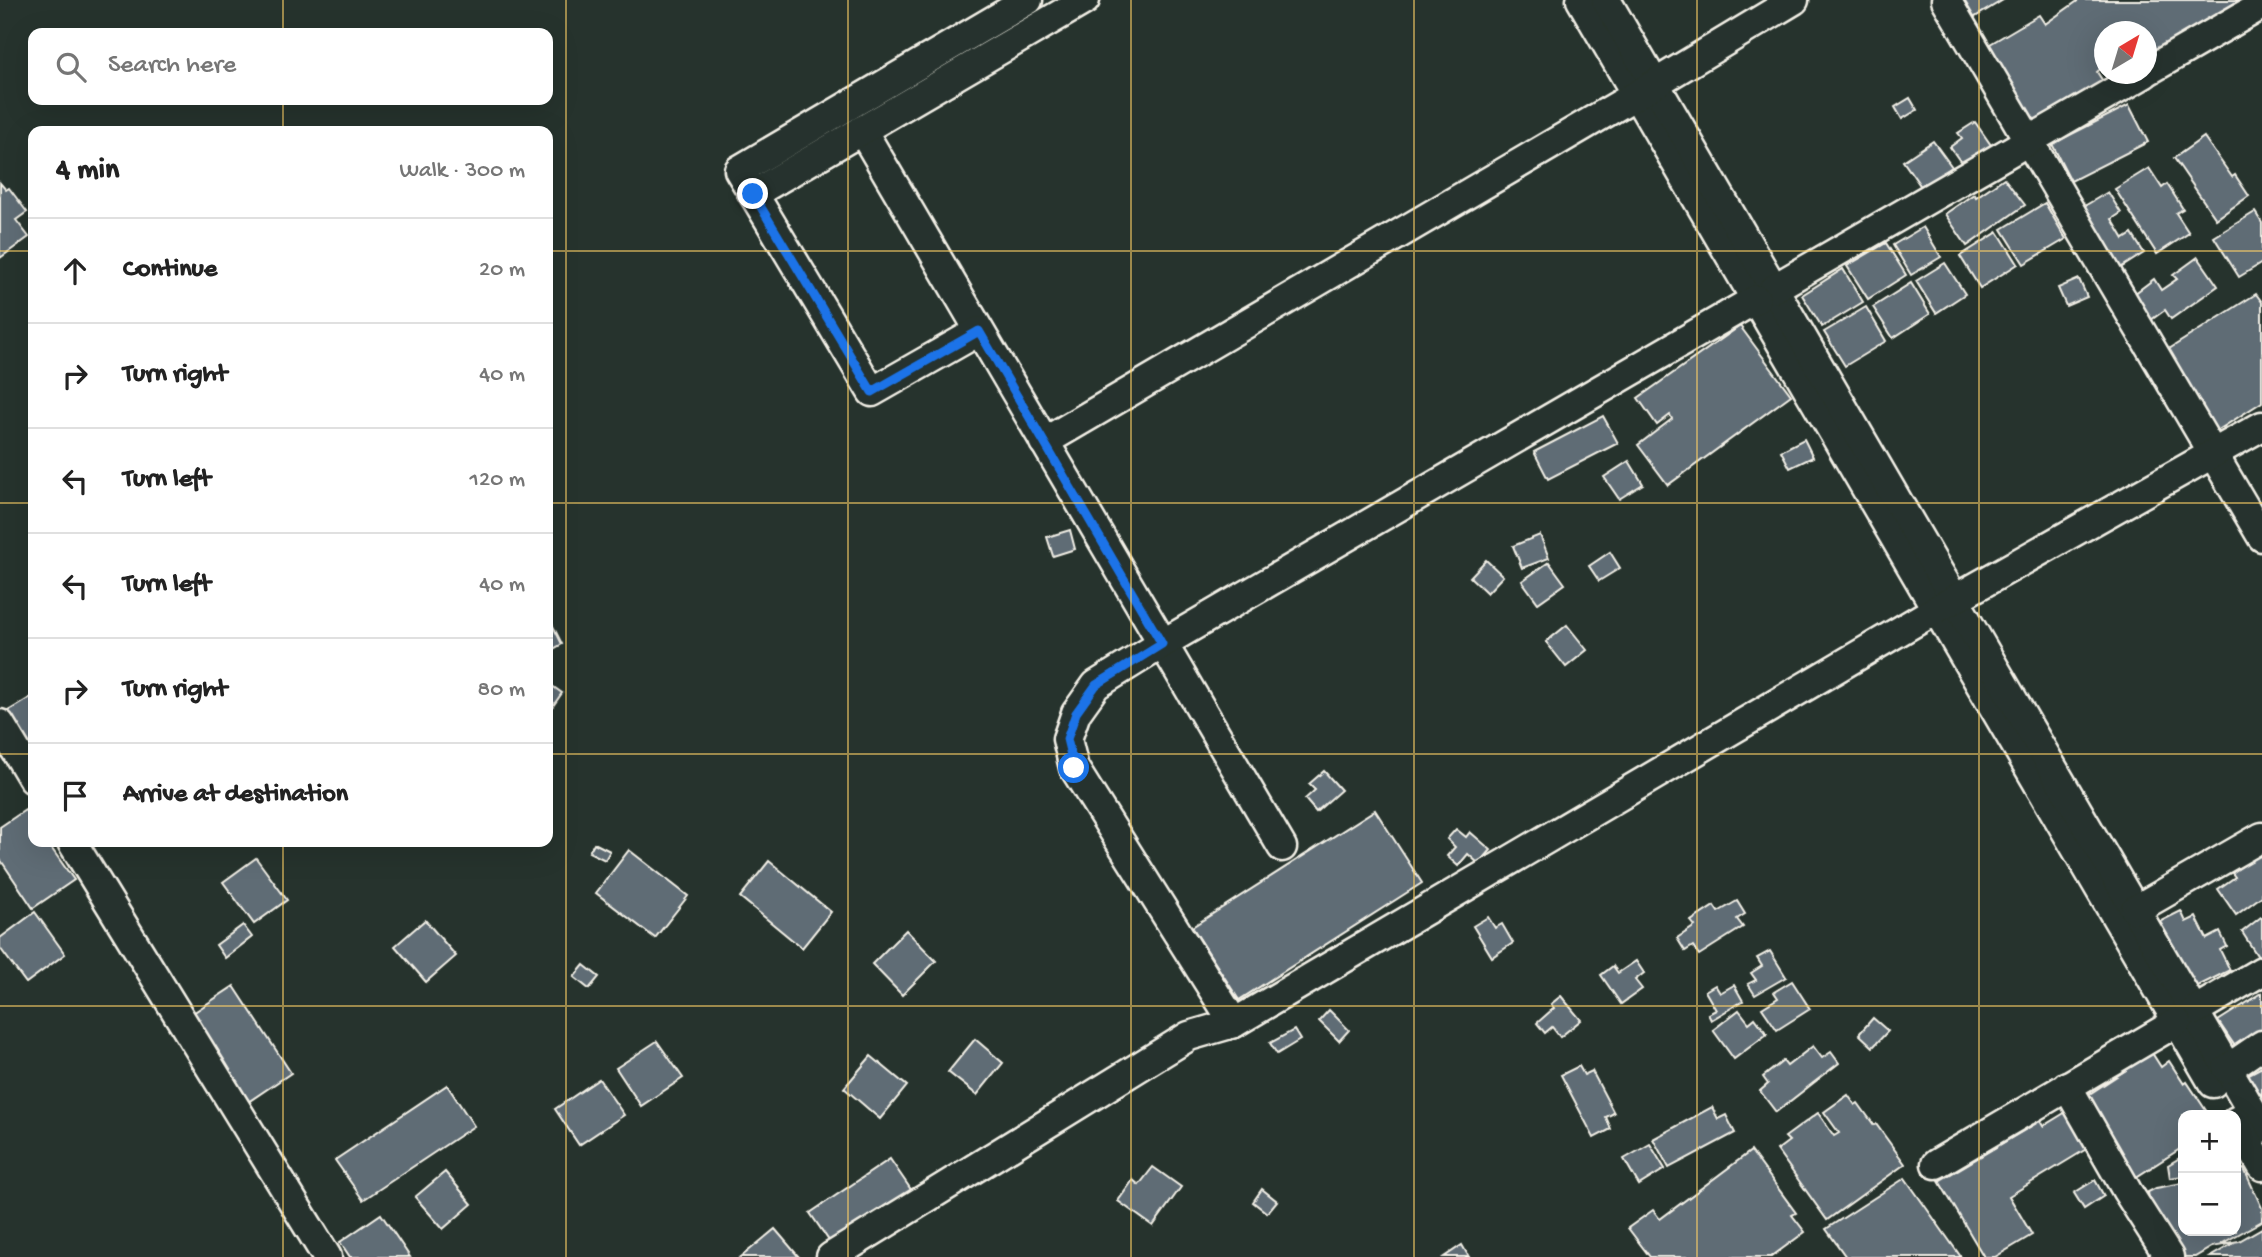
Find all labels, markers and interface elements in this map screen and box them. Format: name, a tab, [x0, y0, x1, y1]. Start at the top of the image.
north arrow	[2094, 21, 2157, 84]
search box	[28, 28, 553, 105]
icon: search	[52, 48, 90, 86]
text: Search here	[108, 51, 236, 82]
text: 4 min	[56, 154, 119, 189]
text: Walk · 300 m	[399, 158, 525, 185]
route end	[737, 178, 768, 209]
icon: ahead	[56, 252, 94, 290]
text: Continue	[123, 255, 217, 286]
text: 20 m	[479, 257, 525, 284]
icon: right	[56, 357, 94, 395]
text: Turn right	[123, 360, 227, 391]
text: 40 m	[479, 362, 525, 389]
icon: left	[56, 462, 94, 500]
text: Turn left	[123, 465, 211, 496]
text: 120 m	[470, 467, 525, 494]
icon: left	[56, 567, 94, 605]
text: Turn left	[123, 570, 211, 601]
text: 40 m	[479, 572, 525, 599]
icon: right	[56, 672, 94, 710]
text: Turn right	[123, 675, 227, 706]
text: 80 m	[478, 677, 525, 704]
route start	[1058, 752, 1089, 783]
icon: arrive	[56, 777, 94, 815]
text: Arrive at destination	[123, 780, 348, 811]
map controls	[2178, 1110, 2241, 1236]
button: +	[2178, 1110, 2241, 1173]
button: −	[2178, 1173, 2241, 1236]

